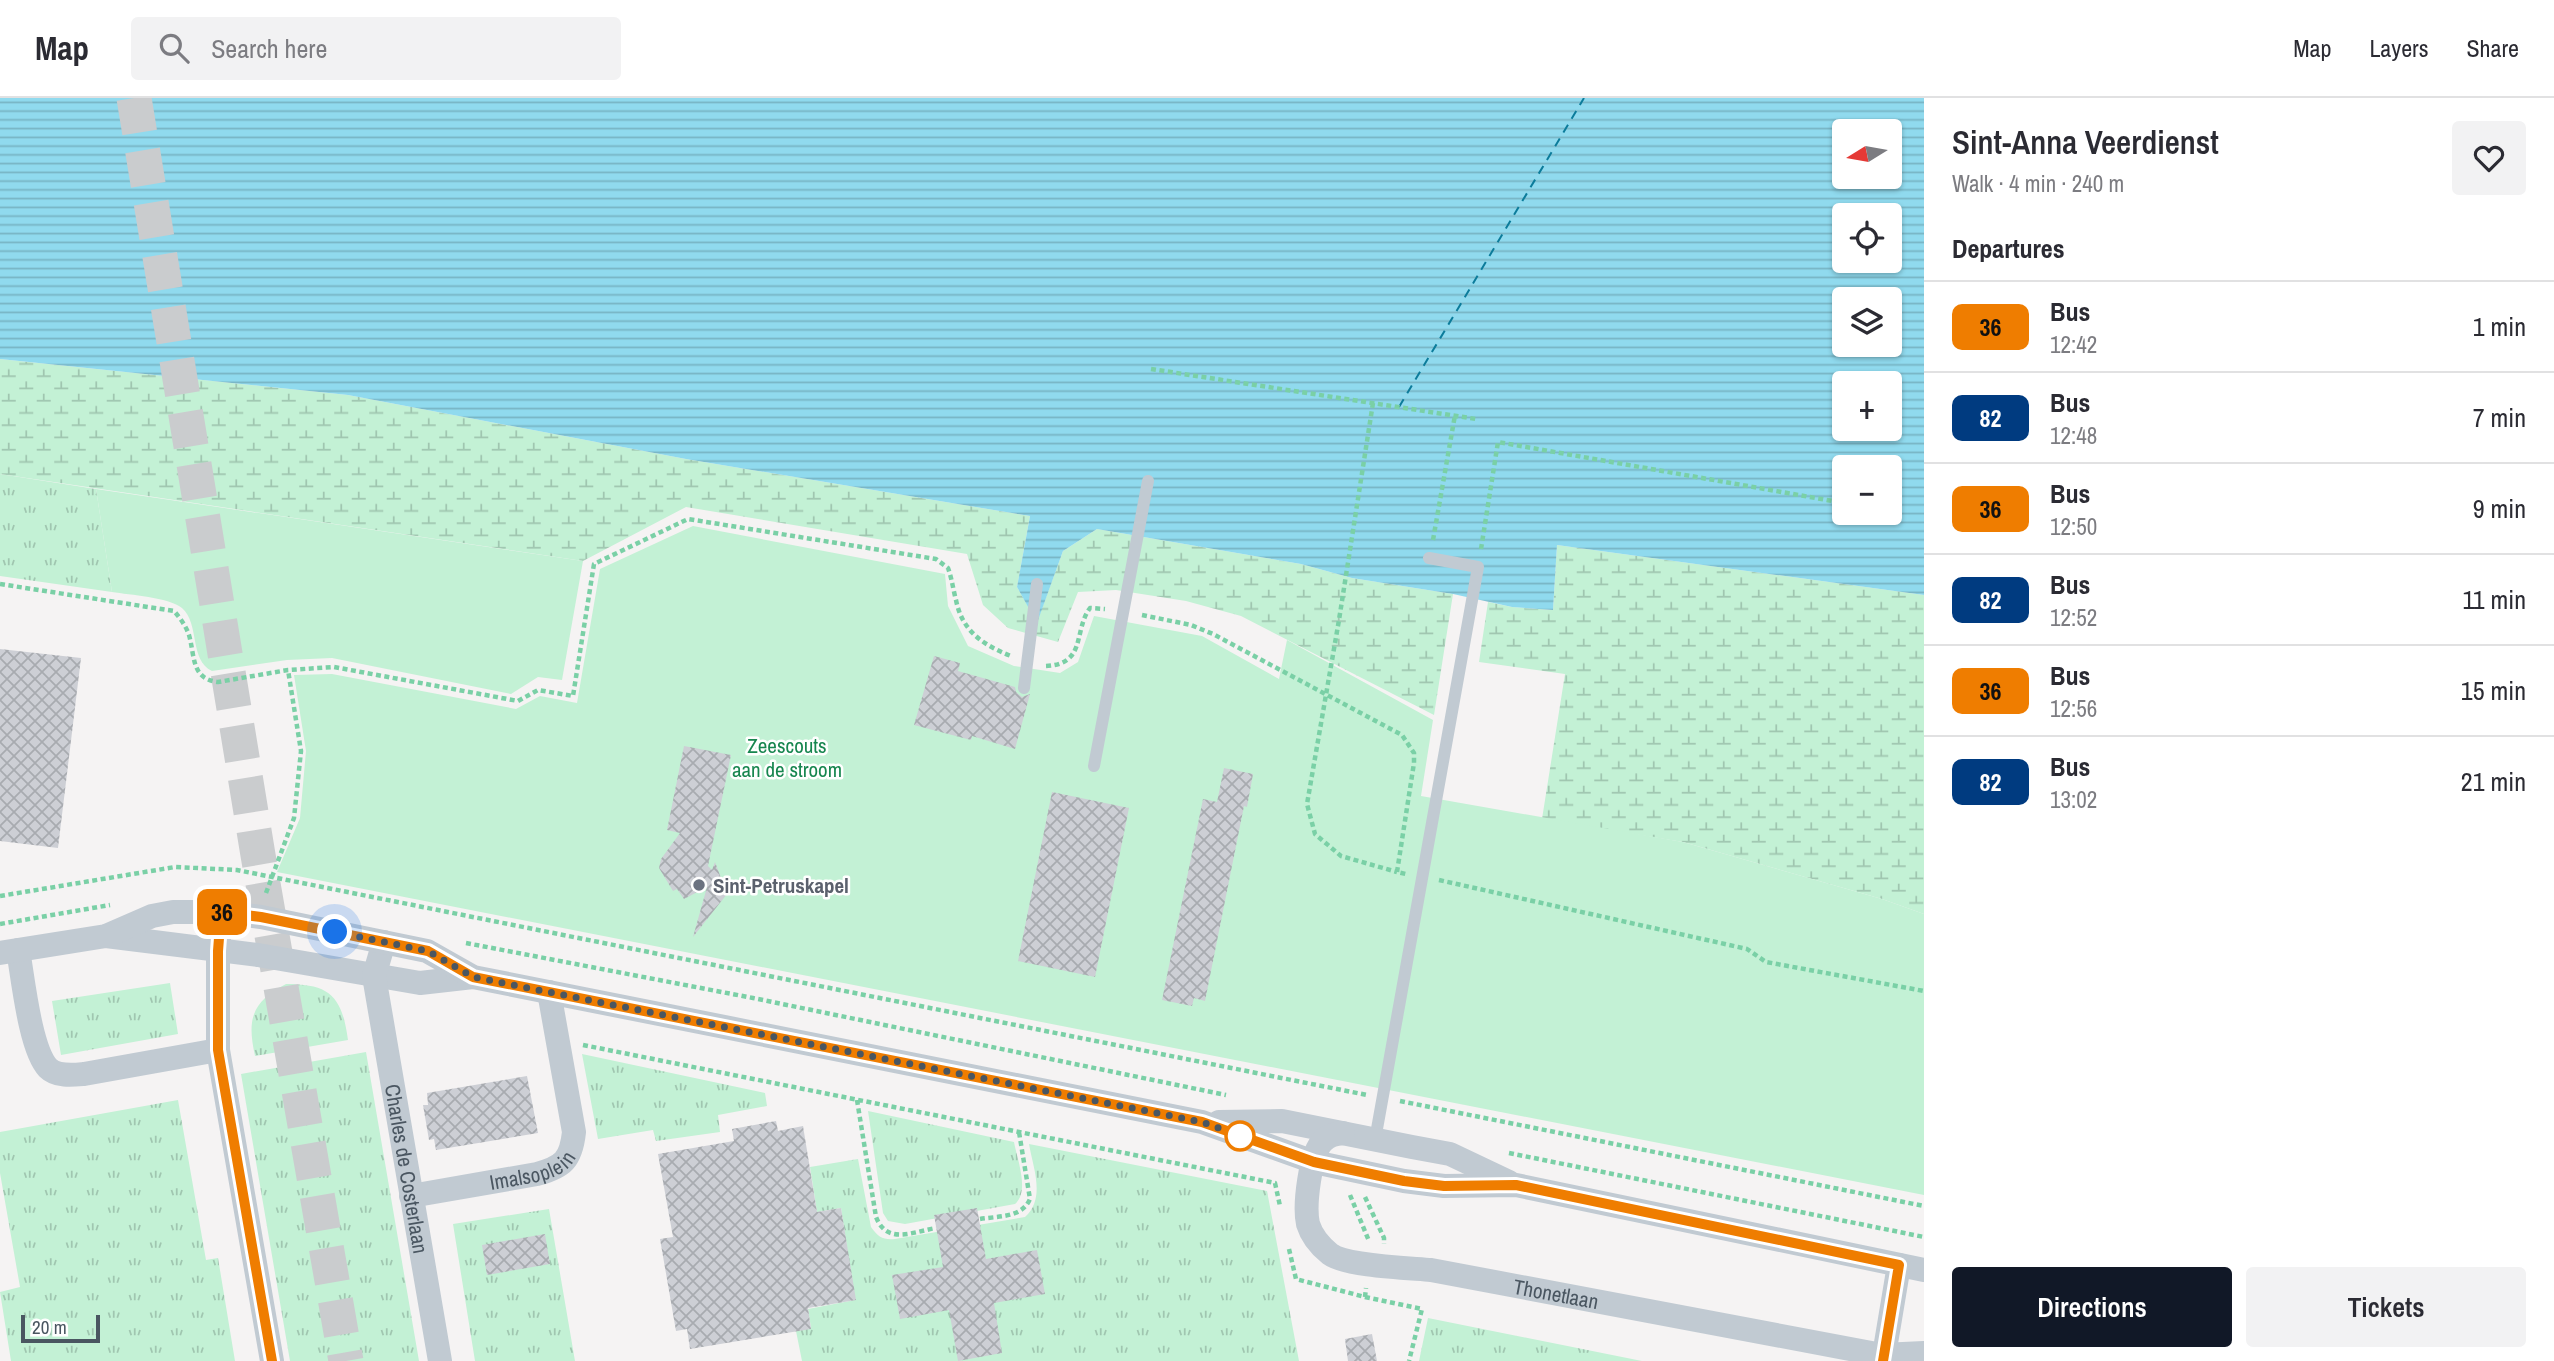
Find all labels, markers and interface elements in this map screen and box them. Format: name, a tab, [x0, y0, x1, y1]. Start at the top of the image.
search box	[131, 17, 621, 80]
text: Map	[35, 26, 89, 70]
icon: search	[155, 29, 193, 67]
text: Search here	[211, 31, 327, 66]
text: Map	[2293, 32, 2331, 64]
text: Layers	[2369, 32, 2428, 64]
text: Share	[2466, 32, 2519, 64]
north arrow	[1832, 119, 1902, 189]
map controls	[1832, 119, 1902, 525]
text: Sint-Anna Veerdienst	[1952, 120, 2219, 164]
button: heart	[2452, 121, 2526, 195]
text: Walk · 4 min · 240 m	[1952, 168, 2124, 199]
button: locate	[1832, 203, 1902, 273]
text: Departures	[1952, 231, 2065, 266]
button: layers	[1832, 287, 1902, 357]
text: Bus	[2050, 294, 2090, 329]
text: 1 min	[2473, 309, 2526, 344]
text: 36	[1980, 311, 2001, 343]
text: 12:42	[2050, 329, 2097, 360]
button: +	[1832, 371, 1902, 441]
text: Bus	[2050, 385, 2090, 420]
text: 7 min	[2473, 400, 2526, 435]
text: 82	[1980, 402, 2001, 434]
text: 12:48	[2050, 420, 2097, 451]
button: −	[1832, 455, 1902, 525]
text: Bus	[2050, 476, 2090, 511]
text: 9 min	[2473, 491, 2526, 526]
text: 36	[1980, 493, 2001, 525]
text: 12:50	[2050, 511, 2097, 542]
text: Bus	[2050, 567, 2090, 602]
text: 11 min	[2462, 582, 2526, 617]
text: 82	[1980, 584, 2001, 616]
text: 12:52	[2050, 602, 2097, 633]
text: Bus	[2050, 658, 2090, 693]
text: 15 min	[2461, 673, 2526, 708]
text: 36	[1980, 675, 2001, 707]
text: 12:56	[2050, 693, 2097, 724]
park label: Zeescouts aan de stroom	[732, 731, 842, 784]
text: Bus	[2050, 749, 2090, 784]
text: 21 min	[2461, 764, 2526, 799]
text: 82	[1980, 766, 2001, 798]
text: 13:02	[2050, 784, 2097, 815]
place label: Sint-Petruskapel	[713, 871, 849, 900]
marker: Sint-Petruskapel	[691, 877, 707, 893]
line badge: 36	[190, 889, 254, 935]
text: 36	[211, 896, 233, 928]
your location	[317, 914, 352, 949]
street label: Charles de Costerlaan	[378, 1082, 436, 1256]
unlabelled marker	[1225, 1121, 1255, 1151]
street label: Imalsoplein	[487, 1145, 582, 1197]
button: Directions	[1952, 1267, 2232, 1347]
button: Tickets	[2246, 1267, 2526, 1347]
street label: Thonetlaan	[1511, 1271, 1601, 1316]
scale bar	[21, 1312, 100, 1344]
text: 20 m	[32, 1314, 67, 1340]

